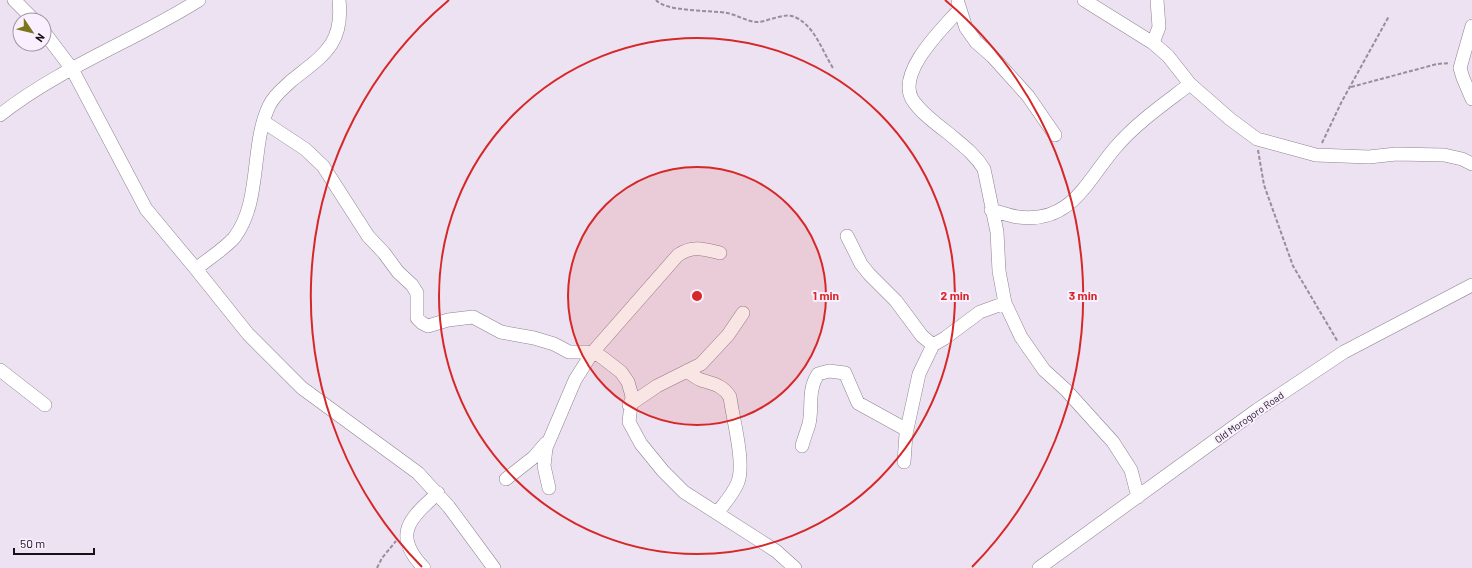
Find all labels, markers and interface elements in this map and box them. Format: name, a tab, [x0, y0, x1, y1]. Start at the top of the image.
north arrow	[12, 12, 52, 52]
text: N	[33, 31, 48, 45]
text: 1 min	[813, 288, 839, 302]
text: 2 min	[941, 288, 969, 302]
text: 3 min	[1069, 288, 1097, 302]
centre of rings	[690, 289, 704, 303]
street label: Old Morogoro Road	[1212, 389, 1286, 445]
scale bar	[14, 530, 94, 556]
text: 50 m	[20, 536, 45, 550]

